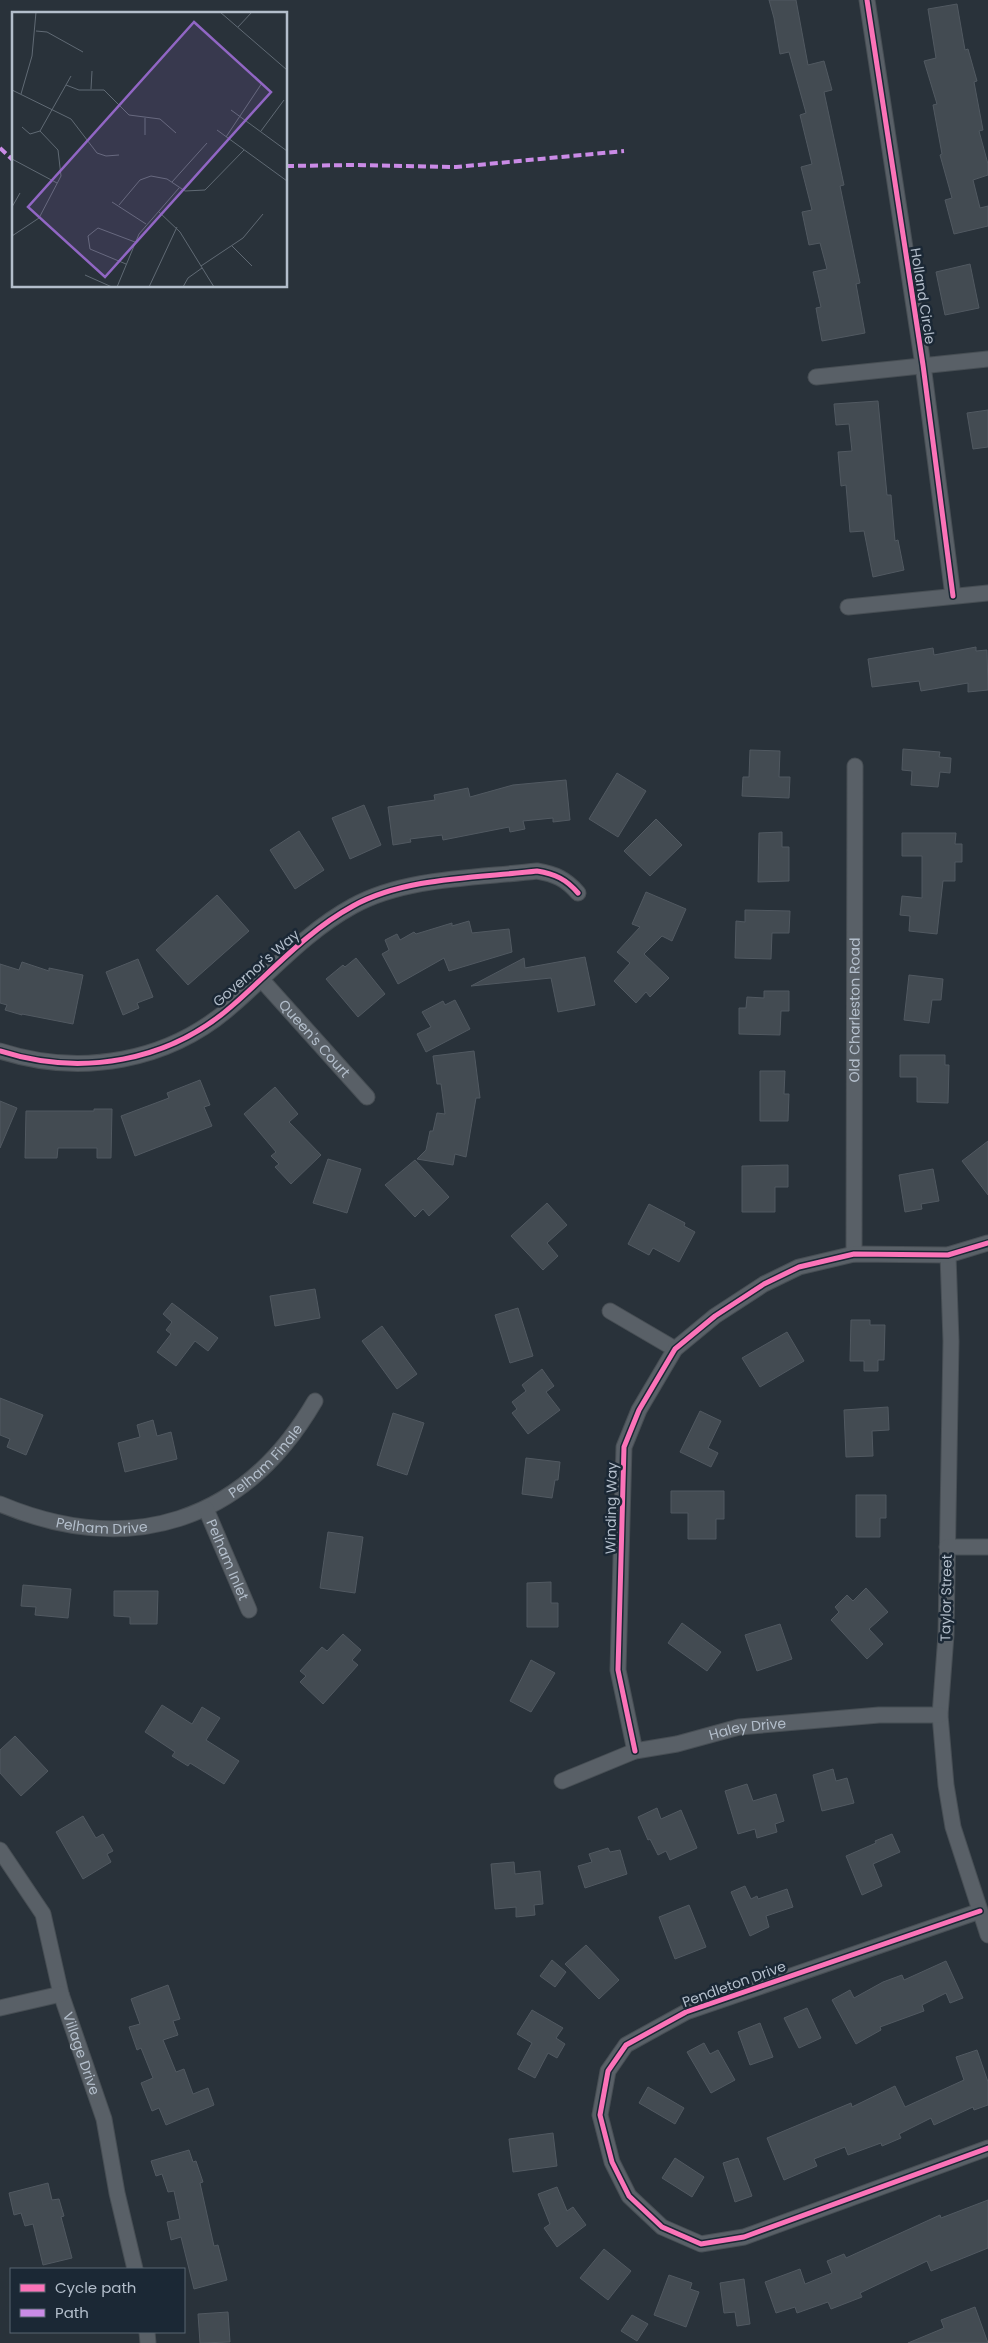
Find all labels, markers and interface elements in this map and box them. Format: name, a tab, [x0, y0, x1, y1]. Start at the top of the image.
inset map	[12, 12, 288, 288]
street label: Holland Circle	[906, 246, 941, 346]
street label: Governor's Way	[208, 925, 304, 1011]
street label: Old Charleston Road	[844, 938, 865, 1082]
street label: Queen's Court	[274, 995, 355, 1082]
street label: Pelham Finale	[224, 1420, 307, 1503]
street label: Winding Way	[600, 1462, 622, 1554]
street label: Pelham Drive	[54, 1512, 149, 1539]
street label: Pelham Inlet	[201, 1516, 254, 1603]
street label: Taylor Street	[935, 1554, 957, 1642]
street label: Haley Drive	[707, 1713, 787, 1745]
street label: Pendleton Drive	[679, 1956, 789, 2012]
street label: Village Drive	[58, 2009, 105, 2098]
legend	[10, 2268, 185, 2333]
text: Cycle path	[55, 2277, 136, 2298]
text: Path	[55, 2302, 89, 2323]

